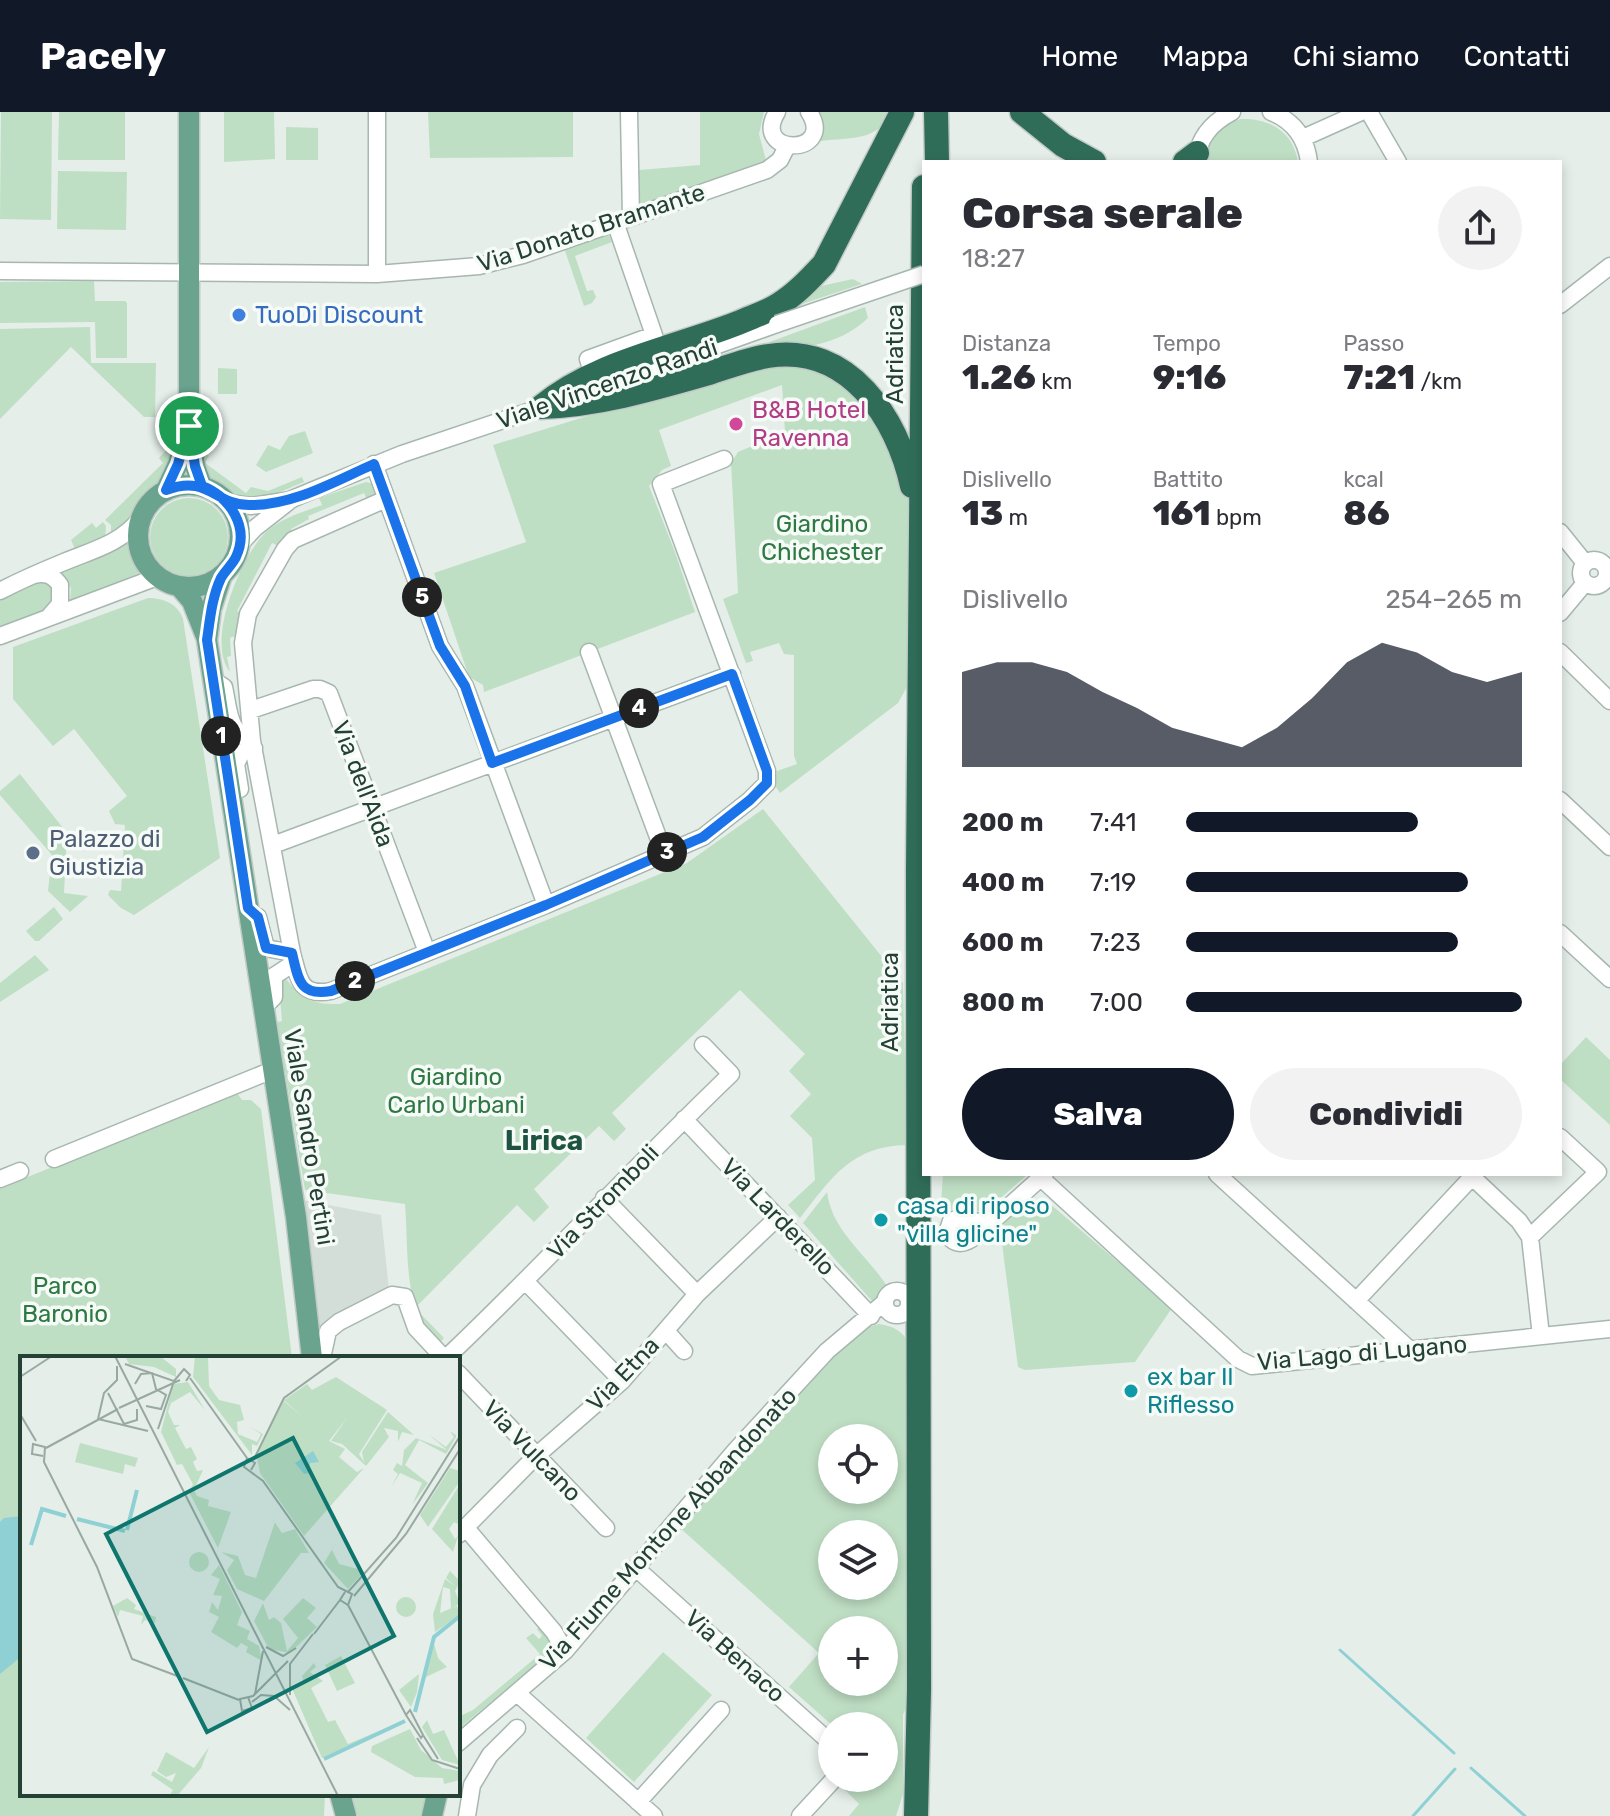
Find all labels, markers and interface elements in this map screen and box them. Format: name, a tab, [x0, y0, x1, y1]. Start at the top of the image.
text: Pacely	[40, 33, 166, 79]
text: Home	[1042, 40, 1118, 73]
text: Mappa	[1162, 40, 1249, 73]
text: Chi siamo	[1293, 40, 1420, 73]
text: Contatti	[1464, 40, 1570, 73]
street label: Via Donato Bramante	[474, 178, 708, 278]
button: share	[1438, 186, 1522, 270]
text: Corsa serale	[962, 187, 1243, 239]
text: 18:27	[962, 243, 1025, 274]
place label: TuoDi Discount	[255, 301, 423, 329]
street label: Adriatica	[881, 304, 909, 404]
marker: TuoDi Discount	[230, 306, 248, 324]
text: Distanza	[962, 330, 1051, 357]
text: Tempo	[1153, 330, 1221, 357]
text: Passo	[1343, 330, 1404, 357]
street label: Viale Vincenzo Randi	[493, 333, 721, 435]
text: 1.26	[962, 357, 1036, 398]
text: 9:16	[1153, 357, 1226, 398]
text: 7:21	[1343, 357, 1415, 398]
text: km	[1036, 368, 1072, 395]
text: /km	[1415, 368, 1462, 395]
pin	[155, 392, 223, 460]
place label: B&B Hotel Ravenna	[752, 396, 866, 452]
icon: arrive	[167, 404, 211, 448]
marker: B&B Hotel Ravenna	[727, 415, 745, 433]
text: Dislivello	[962, 466, 1052, 493]
text: Battito	[1153, 466, 1223, 493]
text: kcal	[1343, 466, 1384, 493]
text: 13	[962, 493, 1003, 534]
text: 161	[1153, 493, 1211, 534]
text: 86	[1343, 493, 1390, 534]
text: m	[1003, 504, 1028, 531]
text: bpm	[1211, 504, 1262, 531]
park label: Giardino Chichester	[761, 510, 883, 566]
pin: 5	[402, 577, 442, 617]
text: 5	[415, 583, 429, 610]
text: Dislivello	[962, 584, 1068, 615]
text: 254–265 m	[1385, 584, 1522, 615]
pin: 4	[619, 688, 659, 728]
text: 4	[631, 694, 647, 721]
pin: 1	[201, 716, 241, 756]
street label: Via dell'Aida	[326, 717, 400, 851]
text: 1	[216, 722, 226, 749]
text: 200 m	[962, 807, 1044, 838]
text: 7:41	[1090, 807, 1137, 838]
place label: Palazzo di Giustizia	[49, 825, 161, 881]
pin: 3	[647, 832, 687, 872]
text: 3	[660, 838, 674, 865]
marker: Palazzo di Giustizia	[24, 844, 42, 862]
text: 400 m	[962, 867, 1044, 898]
text: 7:19	[1090, 867, 1137, 898]
text: 600 m	[962, 927, 1044, 958]
text: 7:23	[1090, 927, 1141, 958]
street label: Adriatica	[876, 952, 904, 1052]
pin: 2	[335, 961, 375, 1001]
text: 2	[348, 967, 362, 994]
text: 800 m	[962, 987, 1044, 1018]
text: 7:00	[1090, 987, 1143, 1018]
street label: Viale Sandro Pertini	[278, 1027, 340, 1247]
park label: Giardino Carlo Urbani	[387, 1063, 525, 1119]
button: Salva	[962, 1068, 1234, 1160]
button: Condividi	[1250, 1068, 1522, 1160]
district label: Lirica	[505, 1124, 583, 1157]
street label: Via Stromboli	[541, 1139, 665, 1265]
street label: Via Larderello	[715, 1153, 841, 1281]
place label: casa di riposo "villa glicine"	[897, 1192, 1050, 1248]
marker: casa di riposo "villa glicine"	[872, 1211, 890, 1229]
park label: Parco Baronio	[22, 1272, 108, 1328]
street label: Via Lago di Lugano	[1256, 1330, 1468, 1376]
street label: Via Etna	[581, 1331, 665, 1417]
inset map	[20, 1356, 460, 1796]
place label: ex bar Il Riflesso	[1147, 1363, 1235, 1419]
street label: Via Fiume Montone Abbandonato	[534, 1382, 802, 1676]
marker: ex bar Il Riflesso	[1122, 1382, 1140, 1400]
street label: Via Vulcano	[477, 1395, 587, 1507]
map controls	[818, 1424, 898, 1792]
button: locate	[818, 1424, 898, 1504]
button: layers	[818, 1520, 898, 1600]
street label: Via Benaco	[679, 1604, 791, 1708]
button: +	[818, 1616, 898, 1696]
button: −	[818, 1712, 898, 1792]

